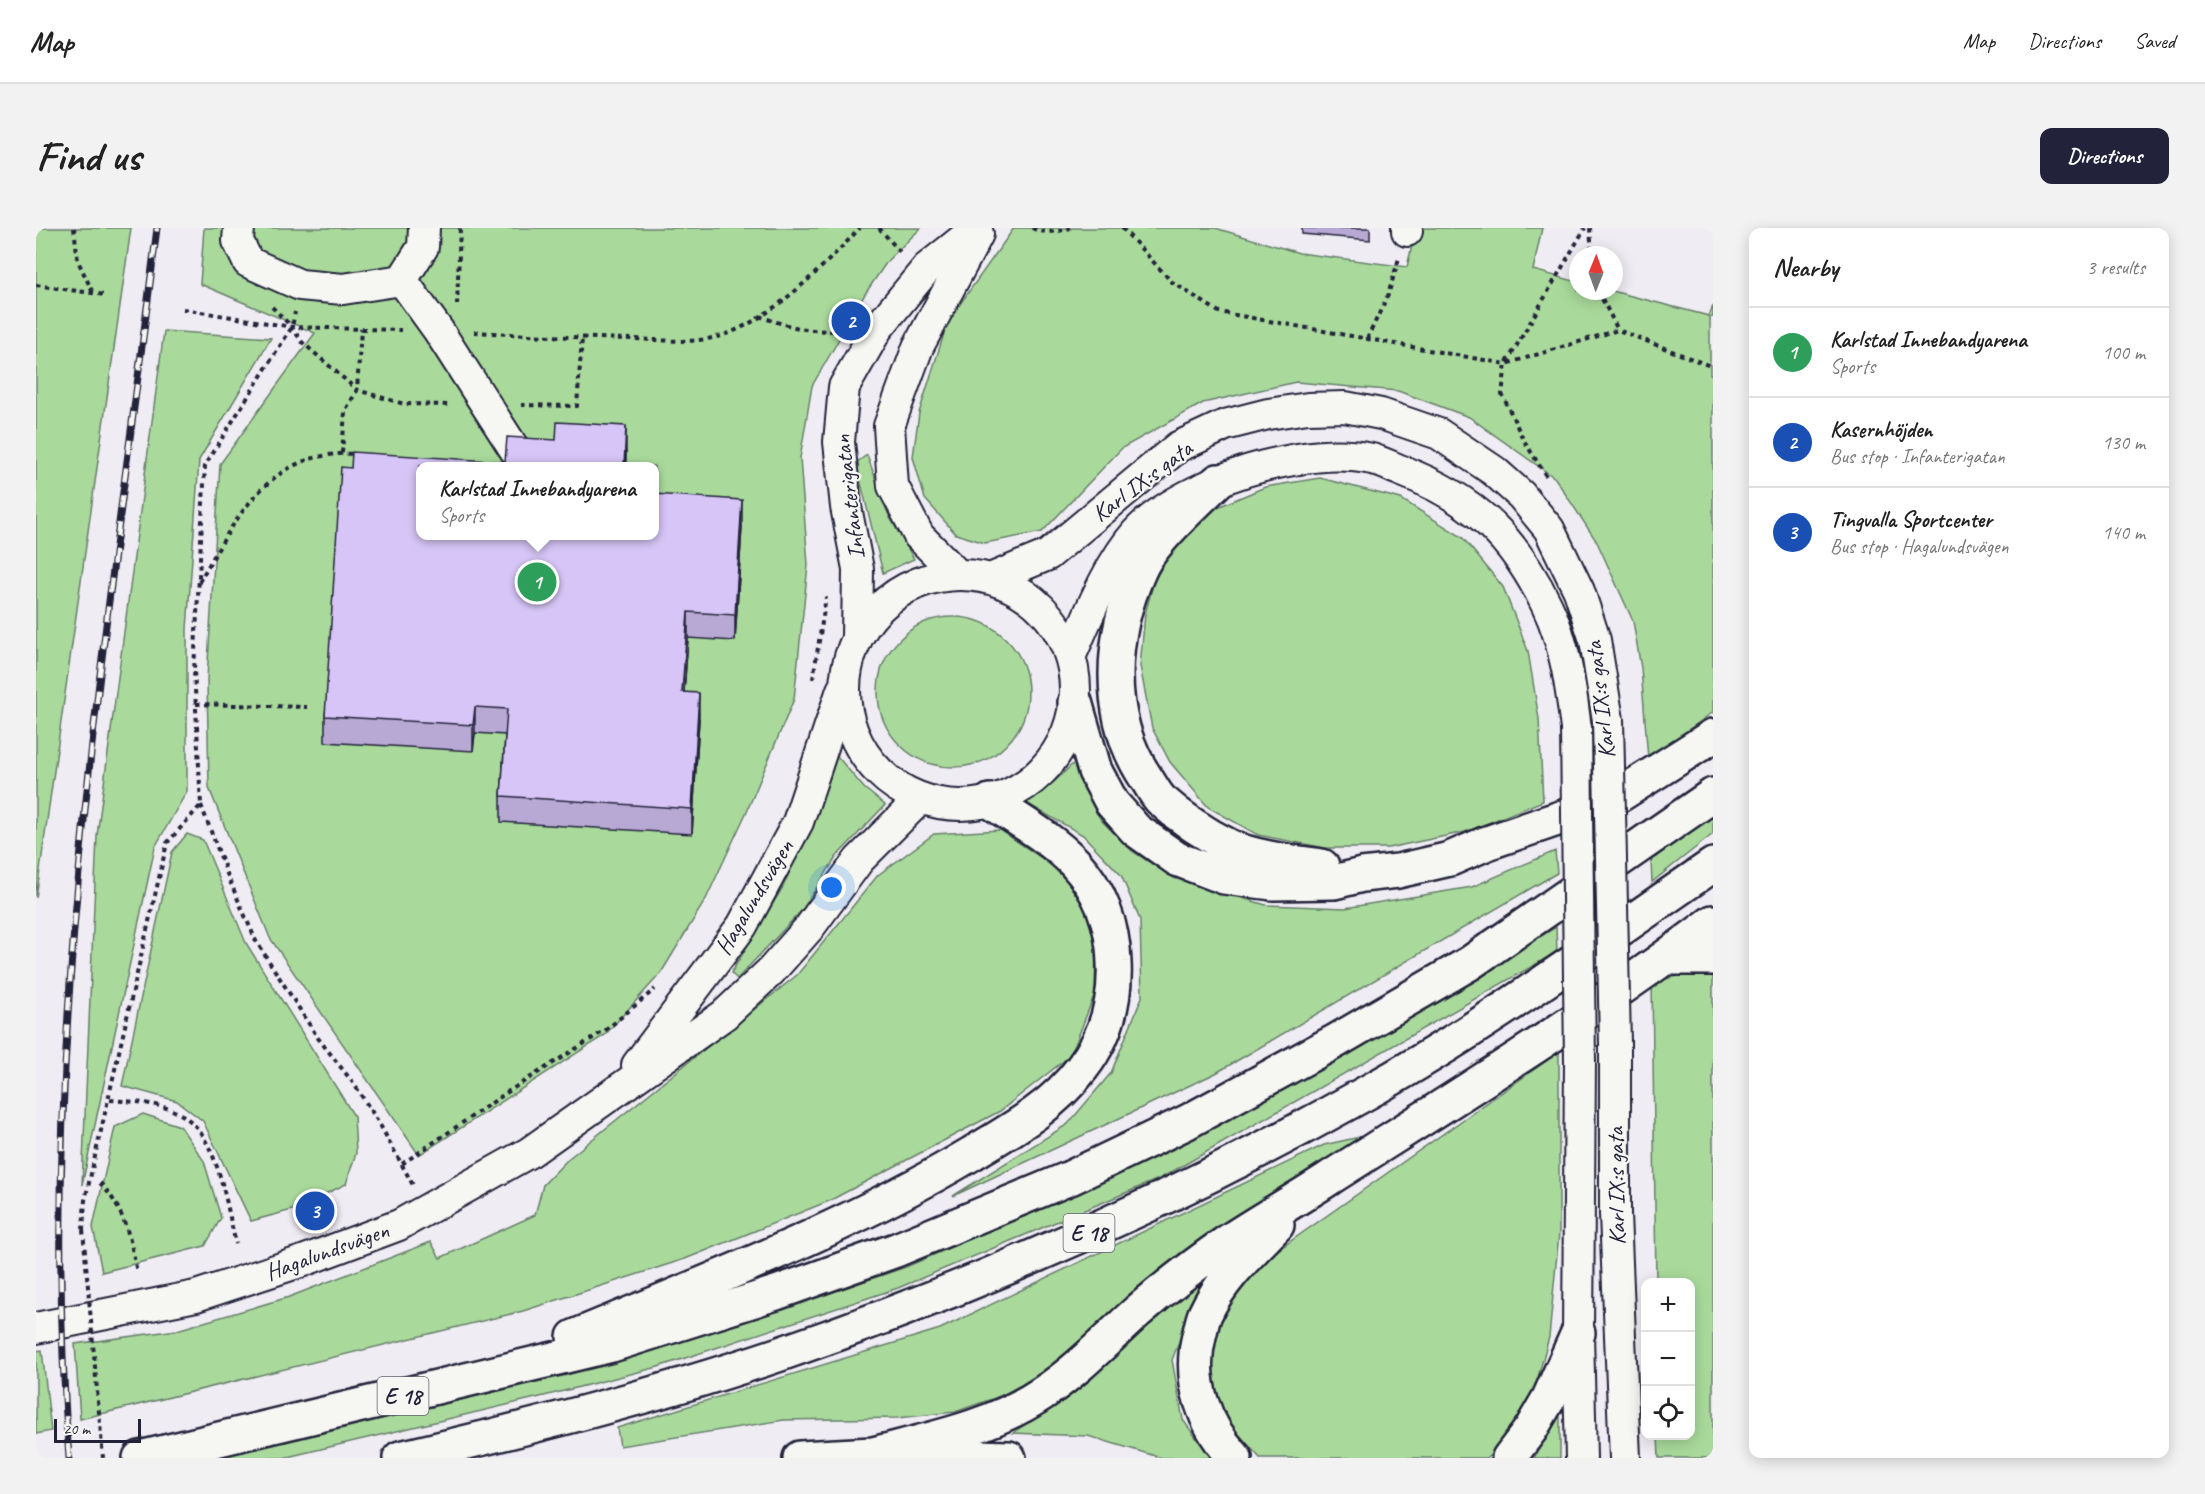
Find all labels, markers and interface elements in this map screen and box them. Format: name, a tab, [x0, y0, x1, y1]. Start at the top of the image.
text: Map	[30, 24, 73, 59]
text: Map	[1963, 28, 1995, 54]
text: Directions	[2028, 28, 2101, 54]
text: Saved	[2134, 28, 2175, 54]
button: Directions	[2040, 128, 2169, 184]
text: Find us	[36, 130, 141, 183]
north arrow	[1569, 246, 1623, 300]
text: Nearby	[1773, 251, 1838, 284]
text: 3 results	[2086, 255, 2145, 280]
pin: 2	[832, 298, 870, 344]
text: Karlstad Innebandyarena	[1830, 326, 2027, 354]
text: 1	[1788, 340, 1797, 365]
text: 100 m	[2102, 340, 2145, 365]
text: Sports	[1830, 354, 1875, 379]
text: Kasernhöjden	[1830, 416, 1932, 444]
text: 2	[1788, 430, 1797, 455]
text: 130 m	[2102, 430, 2145, 455]
street label: Infanterigatan	[826, 433, 871, 561]
street label: Karl IX:s gata	[1086, 433, 1199, 528]
text: Bus stop · Infanterigatan	[1830, 444, 2005, 469]
popup	[416, 462, 659, 540]
text: Karlstad Innebandyarena	[439, 475, 636, 503]
text: Sports	[439, 503, 484, 528]
text: Tingvalla Sportcenter	[1830, 506, 1992, 534]
text: 3	[1788, 520, 1797, 545]
text: 140 m	[2102, 520, 2145, 545]
text: Bus stop · Hagalundsvägen	[1830, 534, 2008, 559]
pin: 1	[518, 560, 556, 604]
street label: Karl IX:s gata	[1578, 638, 1622, 760]
street label: Hagalundsvägen	[708, 834, 800, 960]
your location	[817, 873, 846, 902]
street label: Karl IX:s gata	[1600, 1126, 1632, 1245]
pin: 3	[296, 1188, 334, 1234]
road number: E 18	[1064, 1214, 1114, 1252]
street label: Hagalundsvägen	[261, 1215, 393, 1287]
map controls	[1641, 1278, 1695, 1440]
button: +	[1641, 1278, 1695, 1332]
button: −	[1641, 1332, 1695, 1386]
road number: E 18	[378, 1377, 428, 1415]
button: locate	[1641, 1386, 1695, 1440]
scale bar	[54, 1416, 141, 1444]
text: 20 m	[63, 1419, 90, 1439]

